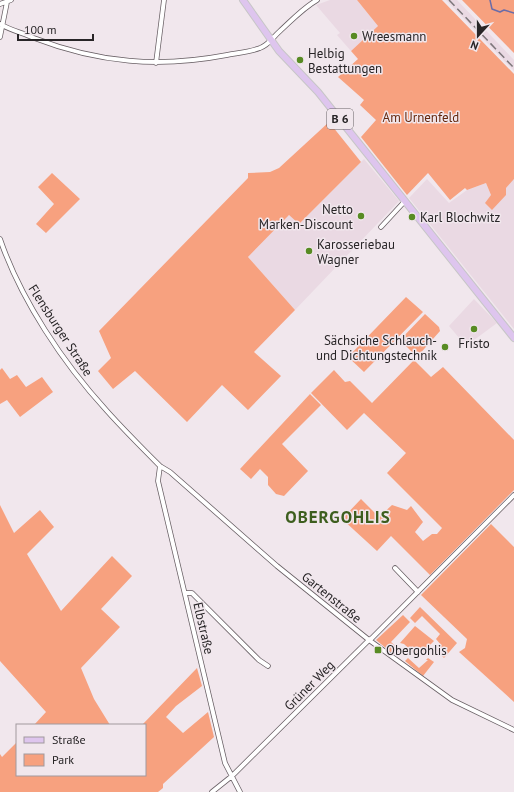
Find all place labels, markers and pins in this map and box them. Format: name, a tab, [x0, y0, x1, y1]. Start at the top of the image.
place label: Wreesmann	[362, 28, 426, 45]
marker: Wreesmann	[349, 31, 359, 41]
place label: Helbig Bestattungen	[308, 45, 382, 77]
marker: Helbig Bestattungen	[295, 55, 305, 65]
place label: Netto Marken-Discount	[259, 201, 354, 233]
place label: Karl Blochwitz	[420, 209, 500, 226]
marker: Netto Marken-Discount	[356, 211, 366, 221]
marker: Karl Blochwitz	[407, 212, 417, 222]
place label: Karosseriebau Wagner	[317, 236, 395, 268]
marker: Karosseriebau Wagner	[304, 246, 314, 256]
marker: Fristo	[469, 324, 479, 334]
place label: Sächsiche Schlauch- und Dichtungstechnik	[316, 332, 438, 364]
place label: Fristo	[458, 335, 490, 352]
marker: Sächsiche Schlauch- und Dichtungstechnik	[440, 342, 450, 352]
place label: Obergohlis	[386, 642, 447, 659]
marker: Obergohlis	[373, 645, 383, 655]

